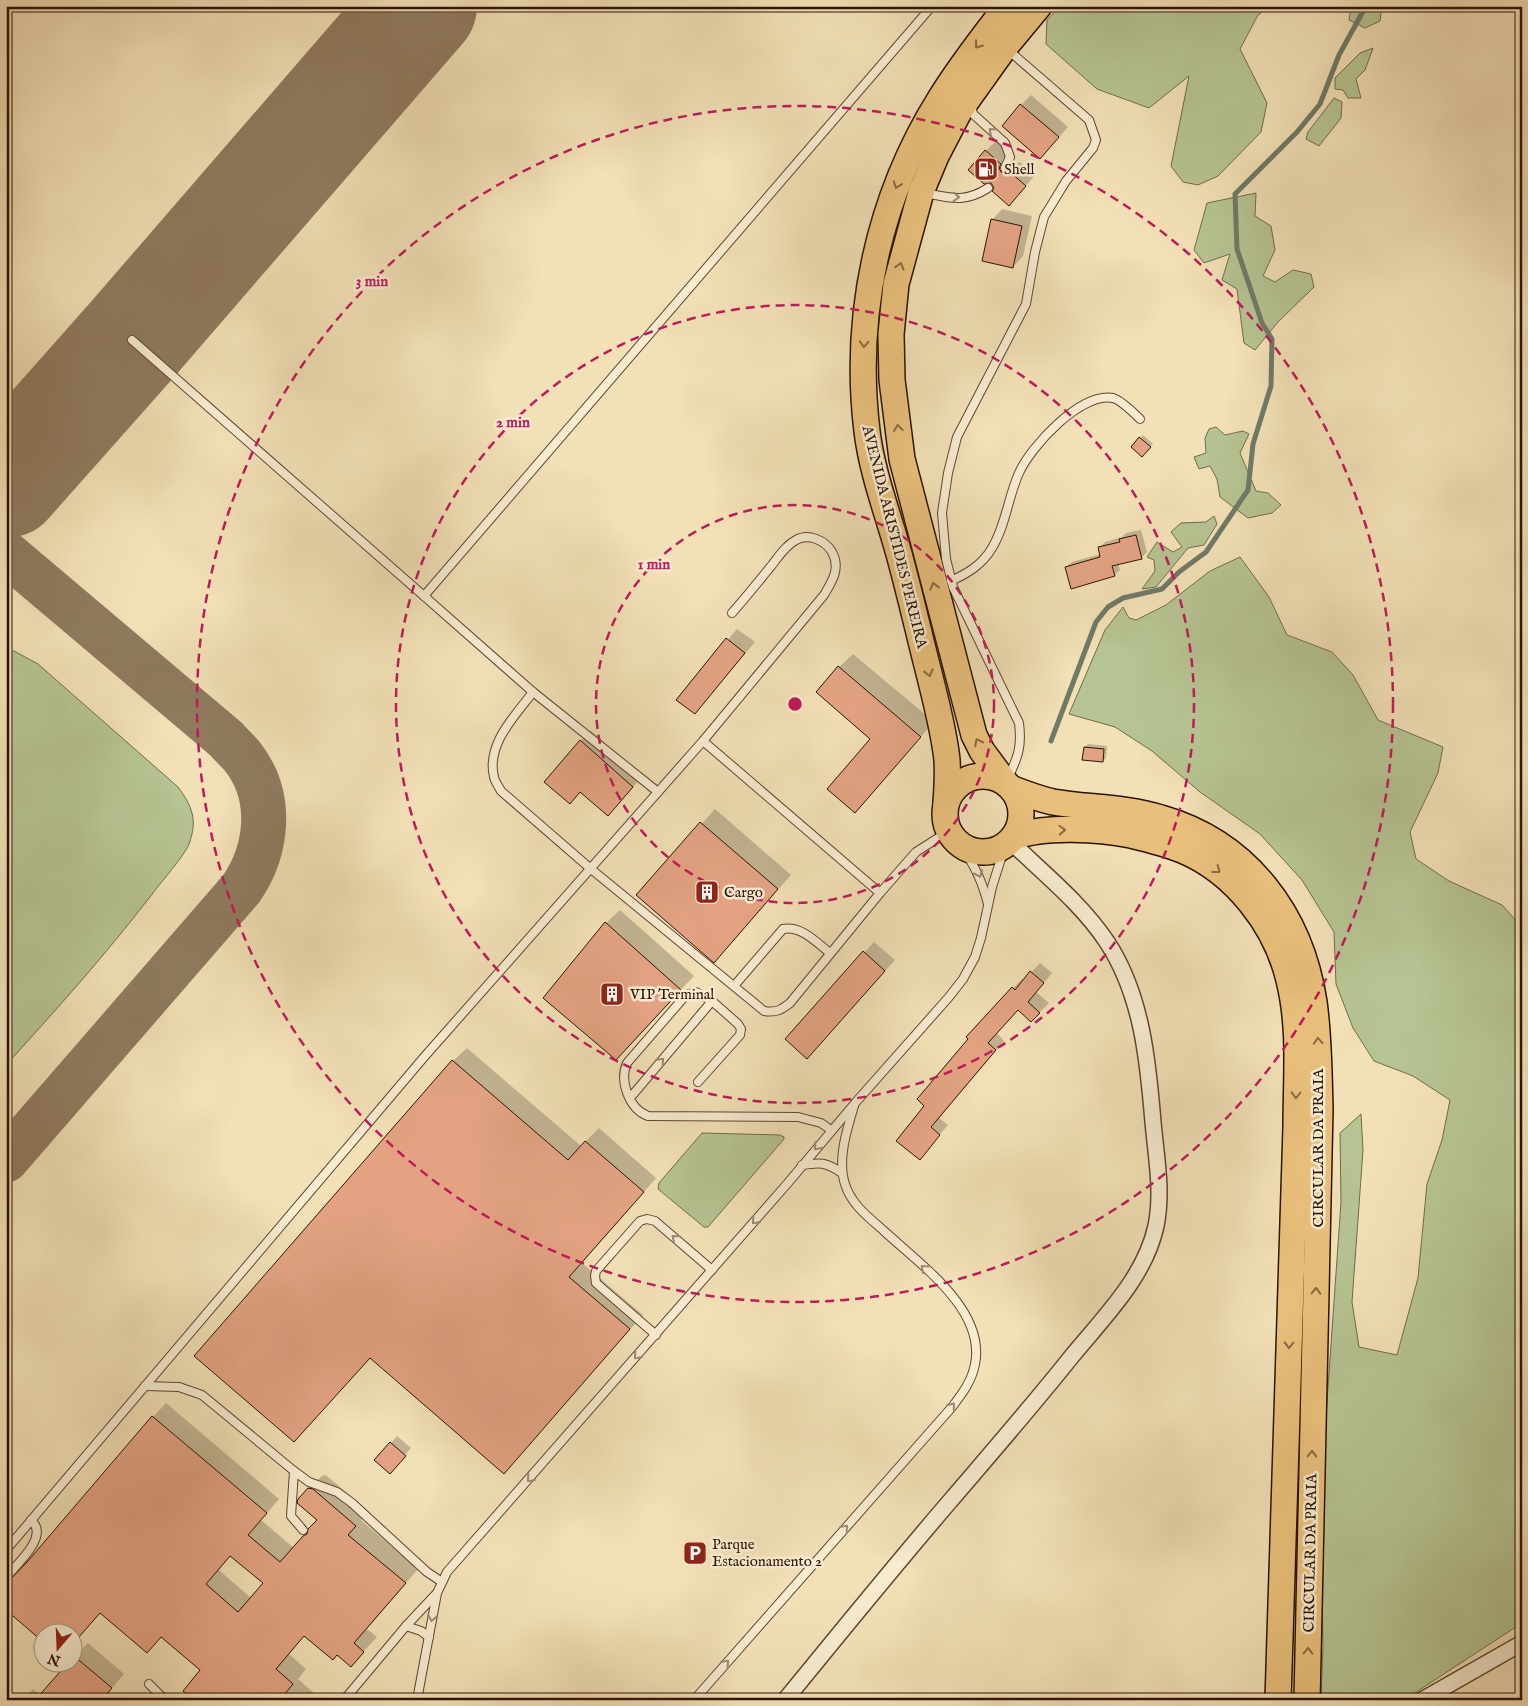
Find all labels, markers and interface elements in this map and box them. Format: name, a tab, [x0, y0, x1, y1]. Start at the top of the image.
one-way arrow	[975, 39, 983, 48]
one-way arrow	[989, 128, 998, 137]
fuel station icon: Shell	[973, 156, 999, 182]
place label: Shell	[1004, 160, 1036, 179]
one-way arrow	[893, 180, 903, 189]
one-way arrow	[952, 192, 960, 203]
one-way arrow	[895, 263, 905, 271]
text: 3 min	[356, 272, 388, 291]
one-way arrow	[859, 340, 870, 348]
text: 2 min	[496, 413, 530, 432]
street label: AVENIDA ARISTIDES PEREIRA	[857, 423, 932, 651]
one-way arrow	[893, 423, 904, 431]
text: 1 min	[638, 555, 670, 574]
one-way arrow	[929, 581, 940, 590]
one-way arrow	[923, 669, 934, 678]
centre of rings	[786, 695, 804, 713]
one-way arrow	[974, 739, 984, 748]
one-way arrow	[1059, 825, 1067, 836]
one-way arrow	[1211, 864, 1221, 873]
one-way arrow	[972, 869, 983, 878]
building icon: Cargo	[694, 879, 720, 905]
place label: Cargo	[724, 883, 763, 902]
building icon: VIP Terminal	[599, 981, 625, 1007]
place label: VIP Terminal	[629, 985, 715, 1004]
one-way arrow	[1312, 1037, 1323, 1045]
one-way arrow	[656, 1058, 664, 1067]
street label: CIRCULAR DA PRAIA	[1309, 1068, 1328, 1228]
one-way arrow	[1291, 1092, 1301, 1100]
one-way arrow	[815, 1141, 823, 1150]
one-way arrow	[752, 1215, 761, 1224]
one-way arrow	[672, 1236, 681, 1244]
one-way arrow	[921, 1265, 930, 1274]
one-way arrow	[1311, 1287, 1321, 1294]
one-way arrow	[1284, 1342, 1294, 1350]
one-way arrow	[633, 1351, 642, 1360]
one-way arrow	[947, 1403, 955, 1412]
one-way arrow	[1307, 1449, 1318, 1457]
one-way arrow	[527, 1473, 536, 1482]
street label: CIRCULAR DA PRAIA	[1300, 1473, 1321, 1633]
one-way arrow	[840, 1525, 849, 1534]
place label: Parque Estacionamento 2	[712, 1535, 822, 1571]
parking icon: Parque Estacionamento 2	[682, 1540, 708, 1566]
one-way arrow	[428, 1614, 438, 1623]
north arrow	[32, 1624, 82, 1674]
one-way arrow	[1303, 1647, 1314, 1655]
text: N	[45, 1649, 64, 1670]
one-way arrow	[721, 1660, 730, 1669]

